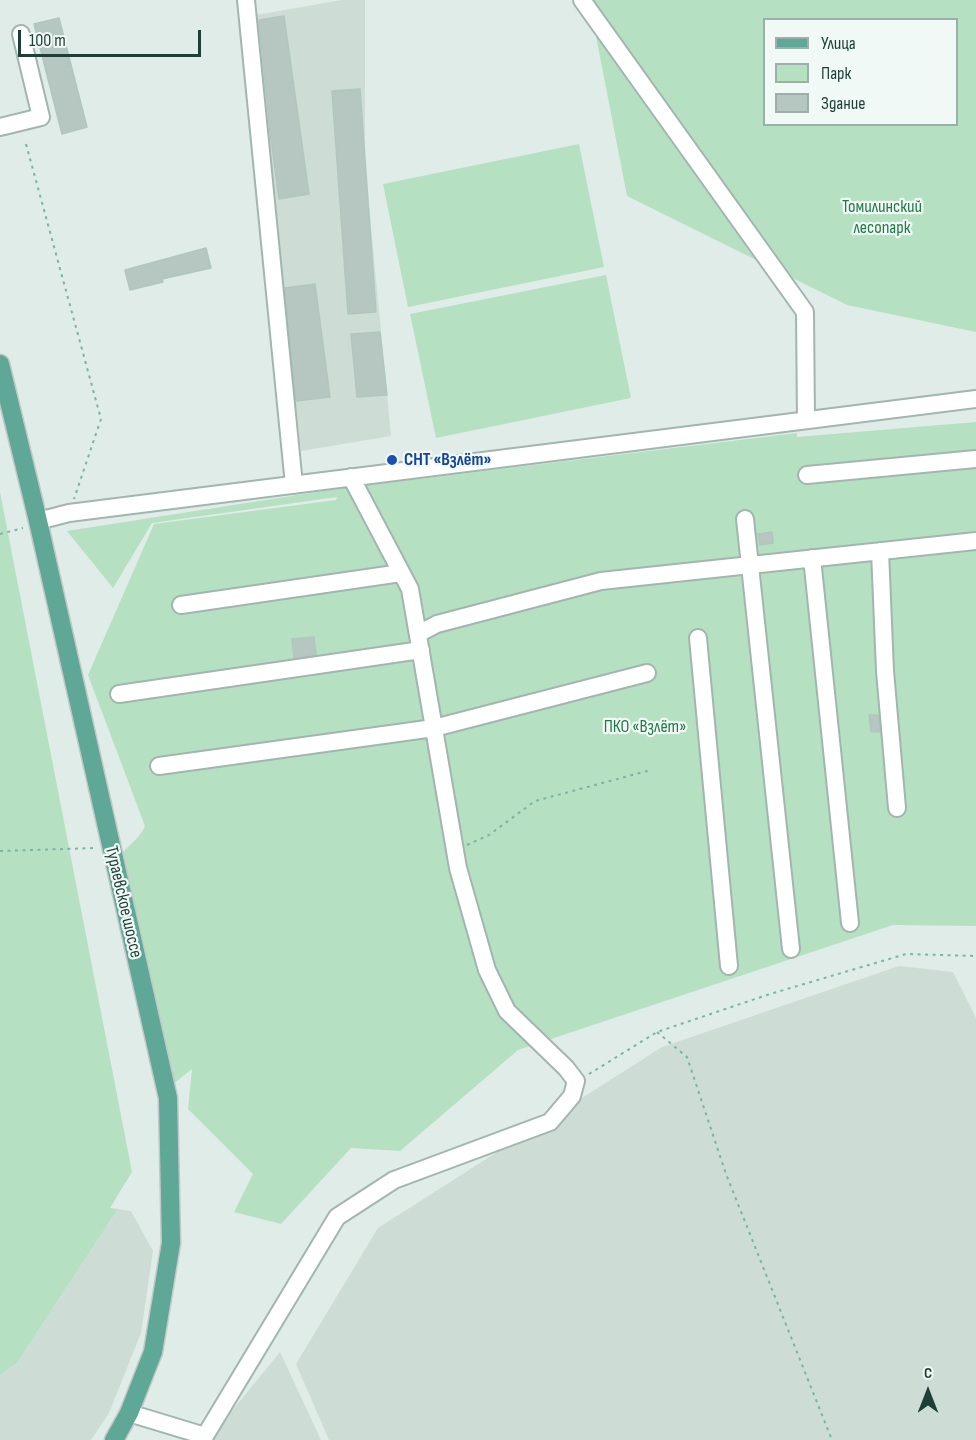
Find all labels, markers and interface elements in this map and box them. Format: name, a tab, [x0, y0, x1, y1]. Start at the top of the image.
scale bar	[21, 18, 204, 56]
legend	[763, 18, 958, 126]
text: 100 m	[29, 30, 66, 51]
text: Улица	[821, 33, 856, 54]
text: Парк	[821, 63, 851, 84]
text: Здание	[821, 93, 866, 114]
park label: Томилинский лесопарк	[842, 196, 922, 238]
place label: СНТ «Взлёт»	[404, 449, 491, 471]
marker: СНТ «Взлёт»	[385, 453, 399, 467]
park label: ПКО «Взлёт»	[604, 716, 686, 738]
street label: Тураевское шоссе	[100, 844, 146, 960]
north arrow	[898, 1362, 958, 1422]
text: С	[924, 1364, 932, 1383]

